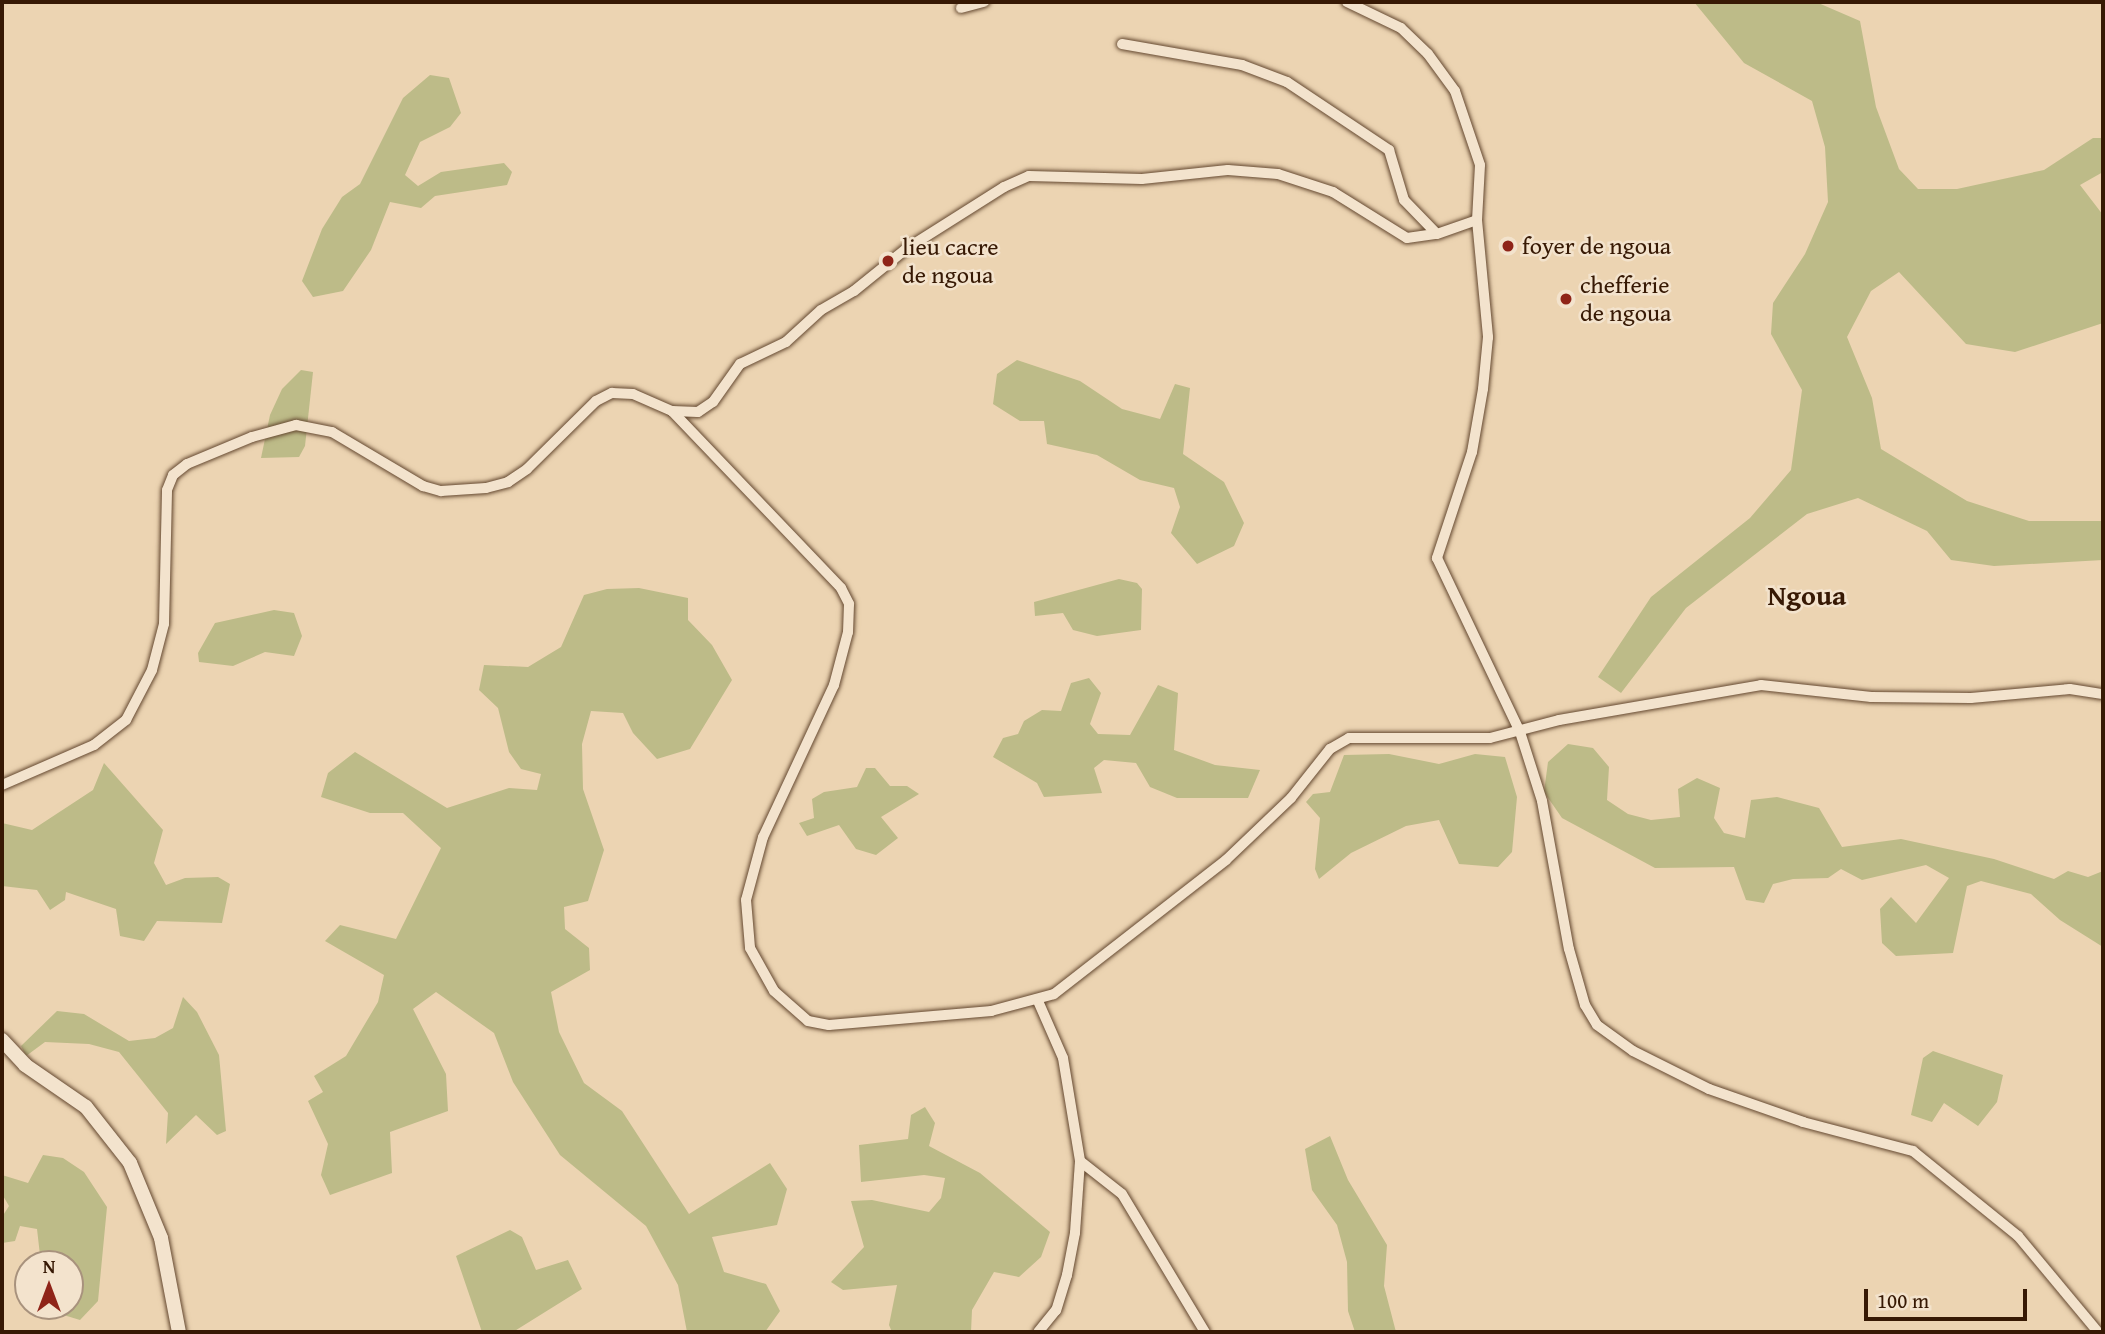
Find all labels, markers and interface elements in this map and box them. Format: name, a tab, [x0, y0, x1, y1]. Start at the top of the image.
place label: foyer de ngoua	[1522, 232, 1671, 260]
place label: lieu cacre de ngoua	[902, 233, 998, 289]
marker: foyer de ngoua	[1500, 238, 1516, 254]
marker: lieu cacre de ngoua	[880, 253, 896, 269]
place label: chefferie de ngoua	[1580, 271, 1671, 327]
marker: chefferie de ngoua	[1558, 291, 1574, 307]
district label: Ngoua	[1768, 578, 1846, 612]
north arrow	[14, 1250, 84, 1320]
text: N	[43, 1252, 55, 1280]
scale bar	[1867, 1274, 2030, 1318]
text: 100 m	[1877, 1285, 1929, 1316]

